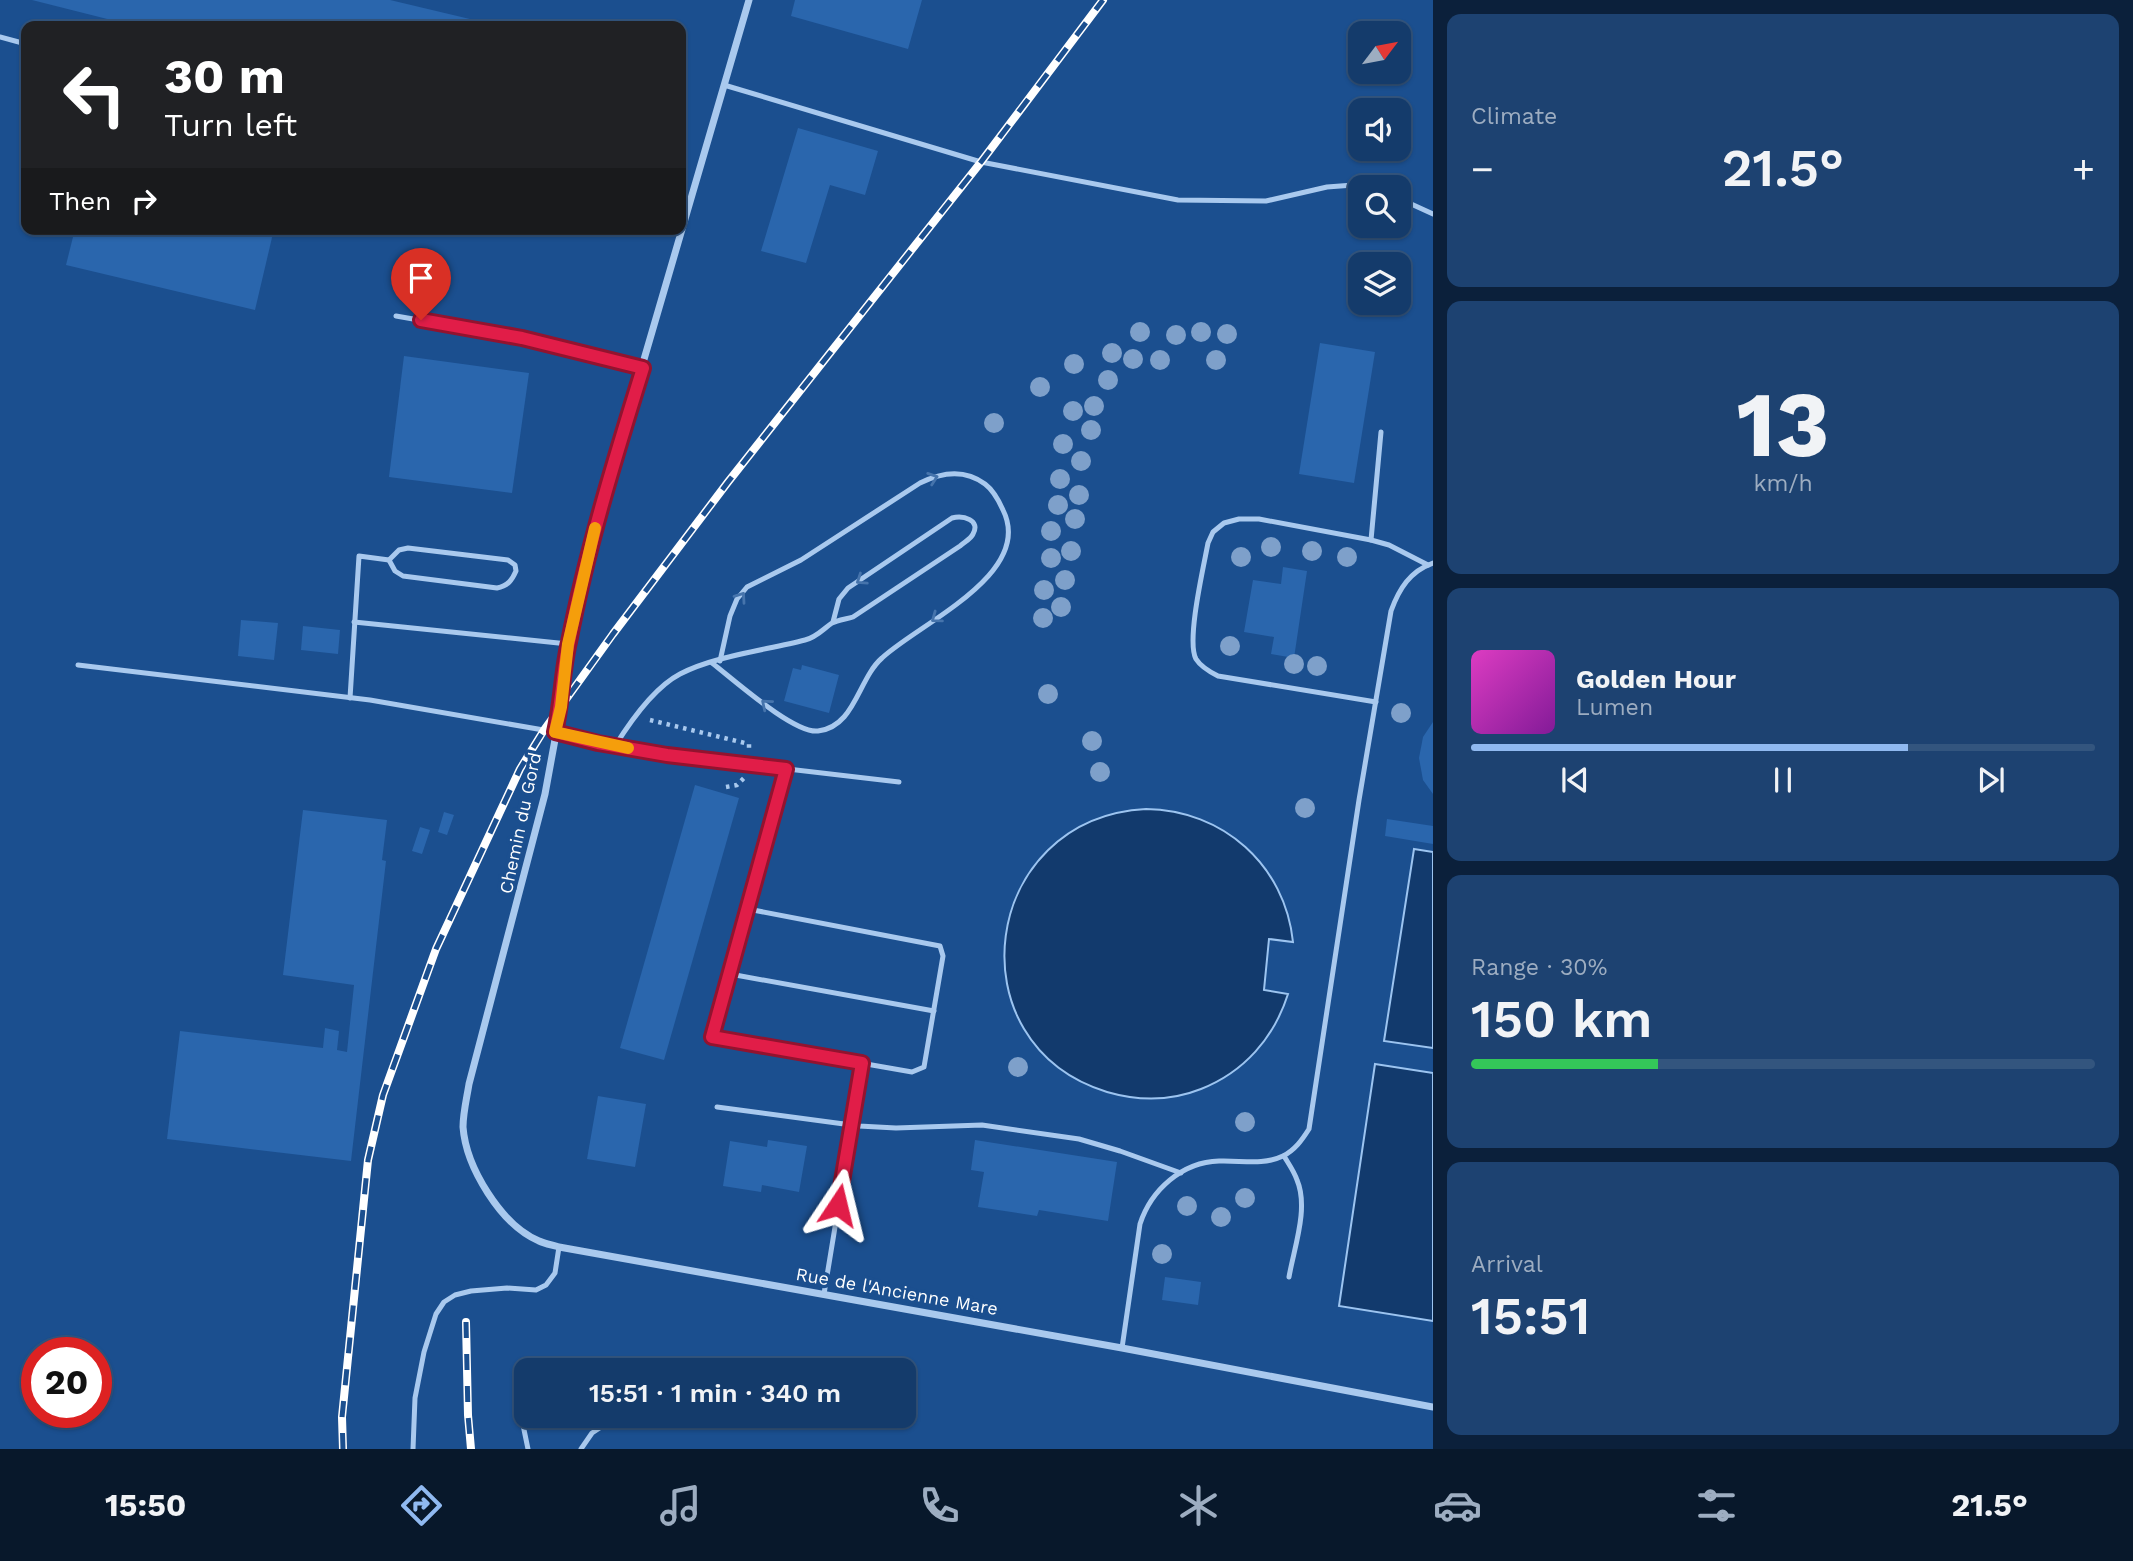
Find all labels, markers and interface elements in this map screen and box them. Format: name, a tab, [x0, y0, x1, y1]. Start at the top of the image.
north arrow	[1348, 21, 1410, 84]
map controls	[1348, 21, 1411, 315]
text: 30 m	[164, 47, 285, 105]
icon: left	[49, 49, 140, 140]
button: sound	[1348, 98, 1411, 161]
text: Climate	[1471, 103, 1557, 130]
text: Turn left	[164, 106, 297, 144]
text: 21.5°	[1722, 138, 1844, 199]
text: −	[1471, 147, 1494, 191]
text: +	[2072, 147, 2095, 191]
button: search	[1348, 175, 1411, 238]
icon: right	[125, 182, 163, 220]
text: Then	[49, 186, 111, 216]
pin	[391, 248, 451, 320]
button: layers	[1348, 252, 1411, 315]
icon: arrive	[402, 259, 440, 297]
text: 13	[1736, 371, 1830, 478]
text: km/h	[1753, 470, 1813, 497]
one-way arrow	[926, 472, 938, 486]
one-way arrow	[855, 572, 868, 585]
one-way arrow	[733, 592, 745, 605]
one-way arrow	[931, 610, 944, 622]
text: Golden Hour	[1576, 664, 1736, 694]
text: Lumen	[1576, 694, 1653, 721]
one-way arrow	[762, 700, 775, 712]
street label: Chemin du Gord	[495, 750, 545, 896]
icon: previous	[1556, 761, 1594, 799]
icon: pause	[1764, 761, 1802, 799]
icon: next	[1972, 761, 2010, 799]
text: Range · 30%	[1471, 954, 1607, 981]
text: 150 km	[1471, 989, 1652, 1050]
position arrow	[801, 1168, 875, 1242]
text: Arrival	[1471, 1251, 1543, 1278]
street label: Rue de l'Ancienne Mare	[794, 1263, 1000, 1319]
text: 15:51	[1471, 1286, 1590, 1347]
speed limit sign: 20	[21, 1337, 112, 1428]
text: 15:51 · 1 min · 340 m	[589, 1378, 841, 1408]
icon: directions	[397, 1481, 446, 1530]
icon: music	[656, 1481, 705, 1530]
icon: phone	[915, 1481, 964, 1530]
icon: climate	[1174, 1481, 1223, 1530]
icon: car	[1433, 1481, 1482, 1530]
icon: filters	[1692, 1481, 1741, 1530]
text: 15:50	[105, 1486, 186, 1524]
text: 21.5°	[1951, 1486, 2028, 1524]

